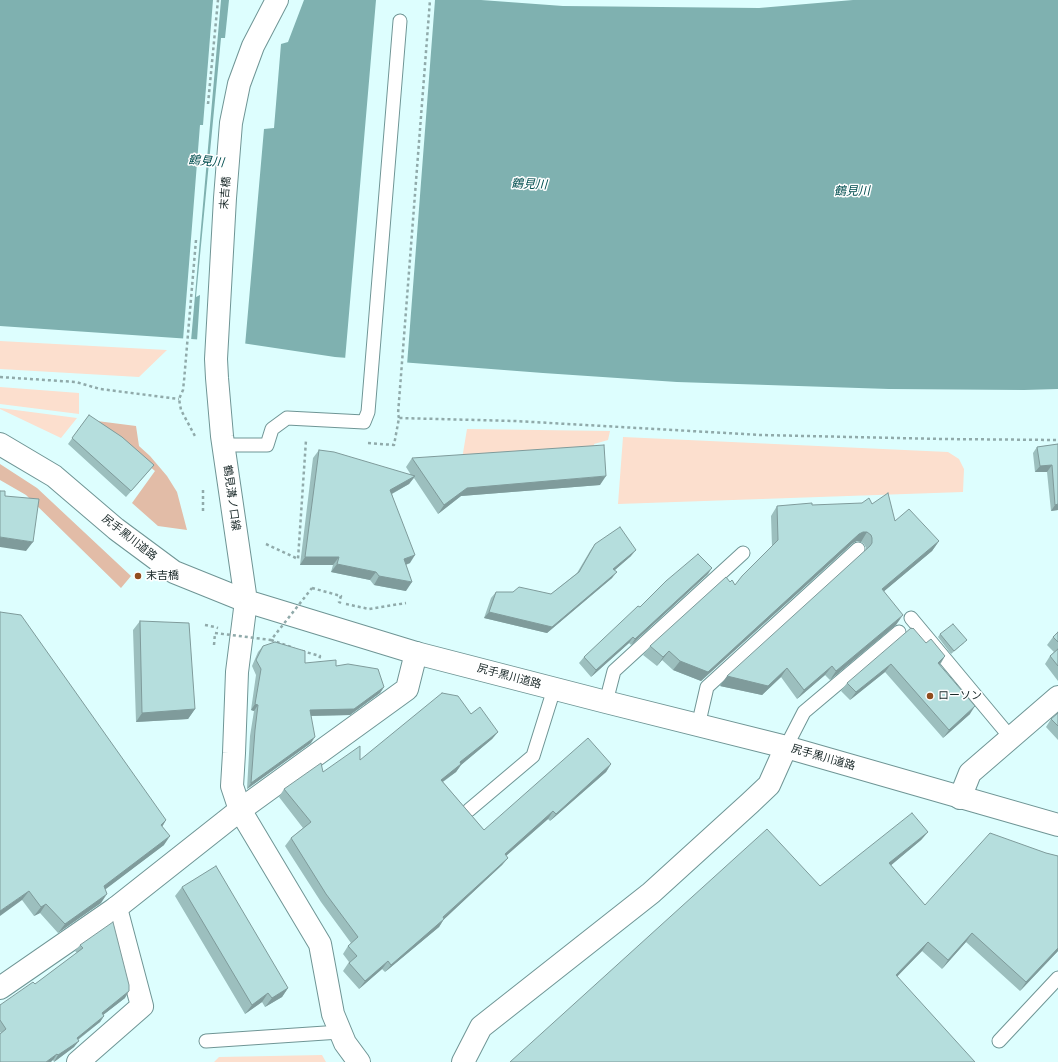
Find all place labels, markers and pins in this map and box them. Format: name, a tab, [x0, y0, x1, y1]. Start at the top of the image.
place label: 末吉橋	[146, 569, 179, 583]
marker: 末吉橋	[133, 571, 143, 581]
place label: ローソン	[938, 689, 982, 703]
marker: ローソン	[925, 691, 935, 701]

